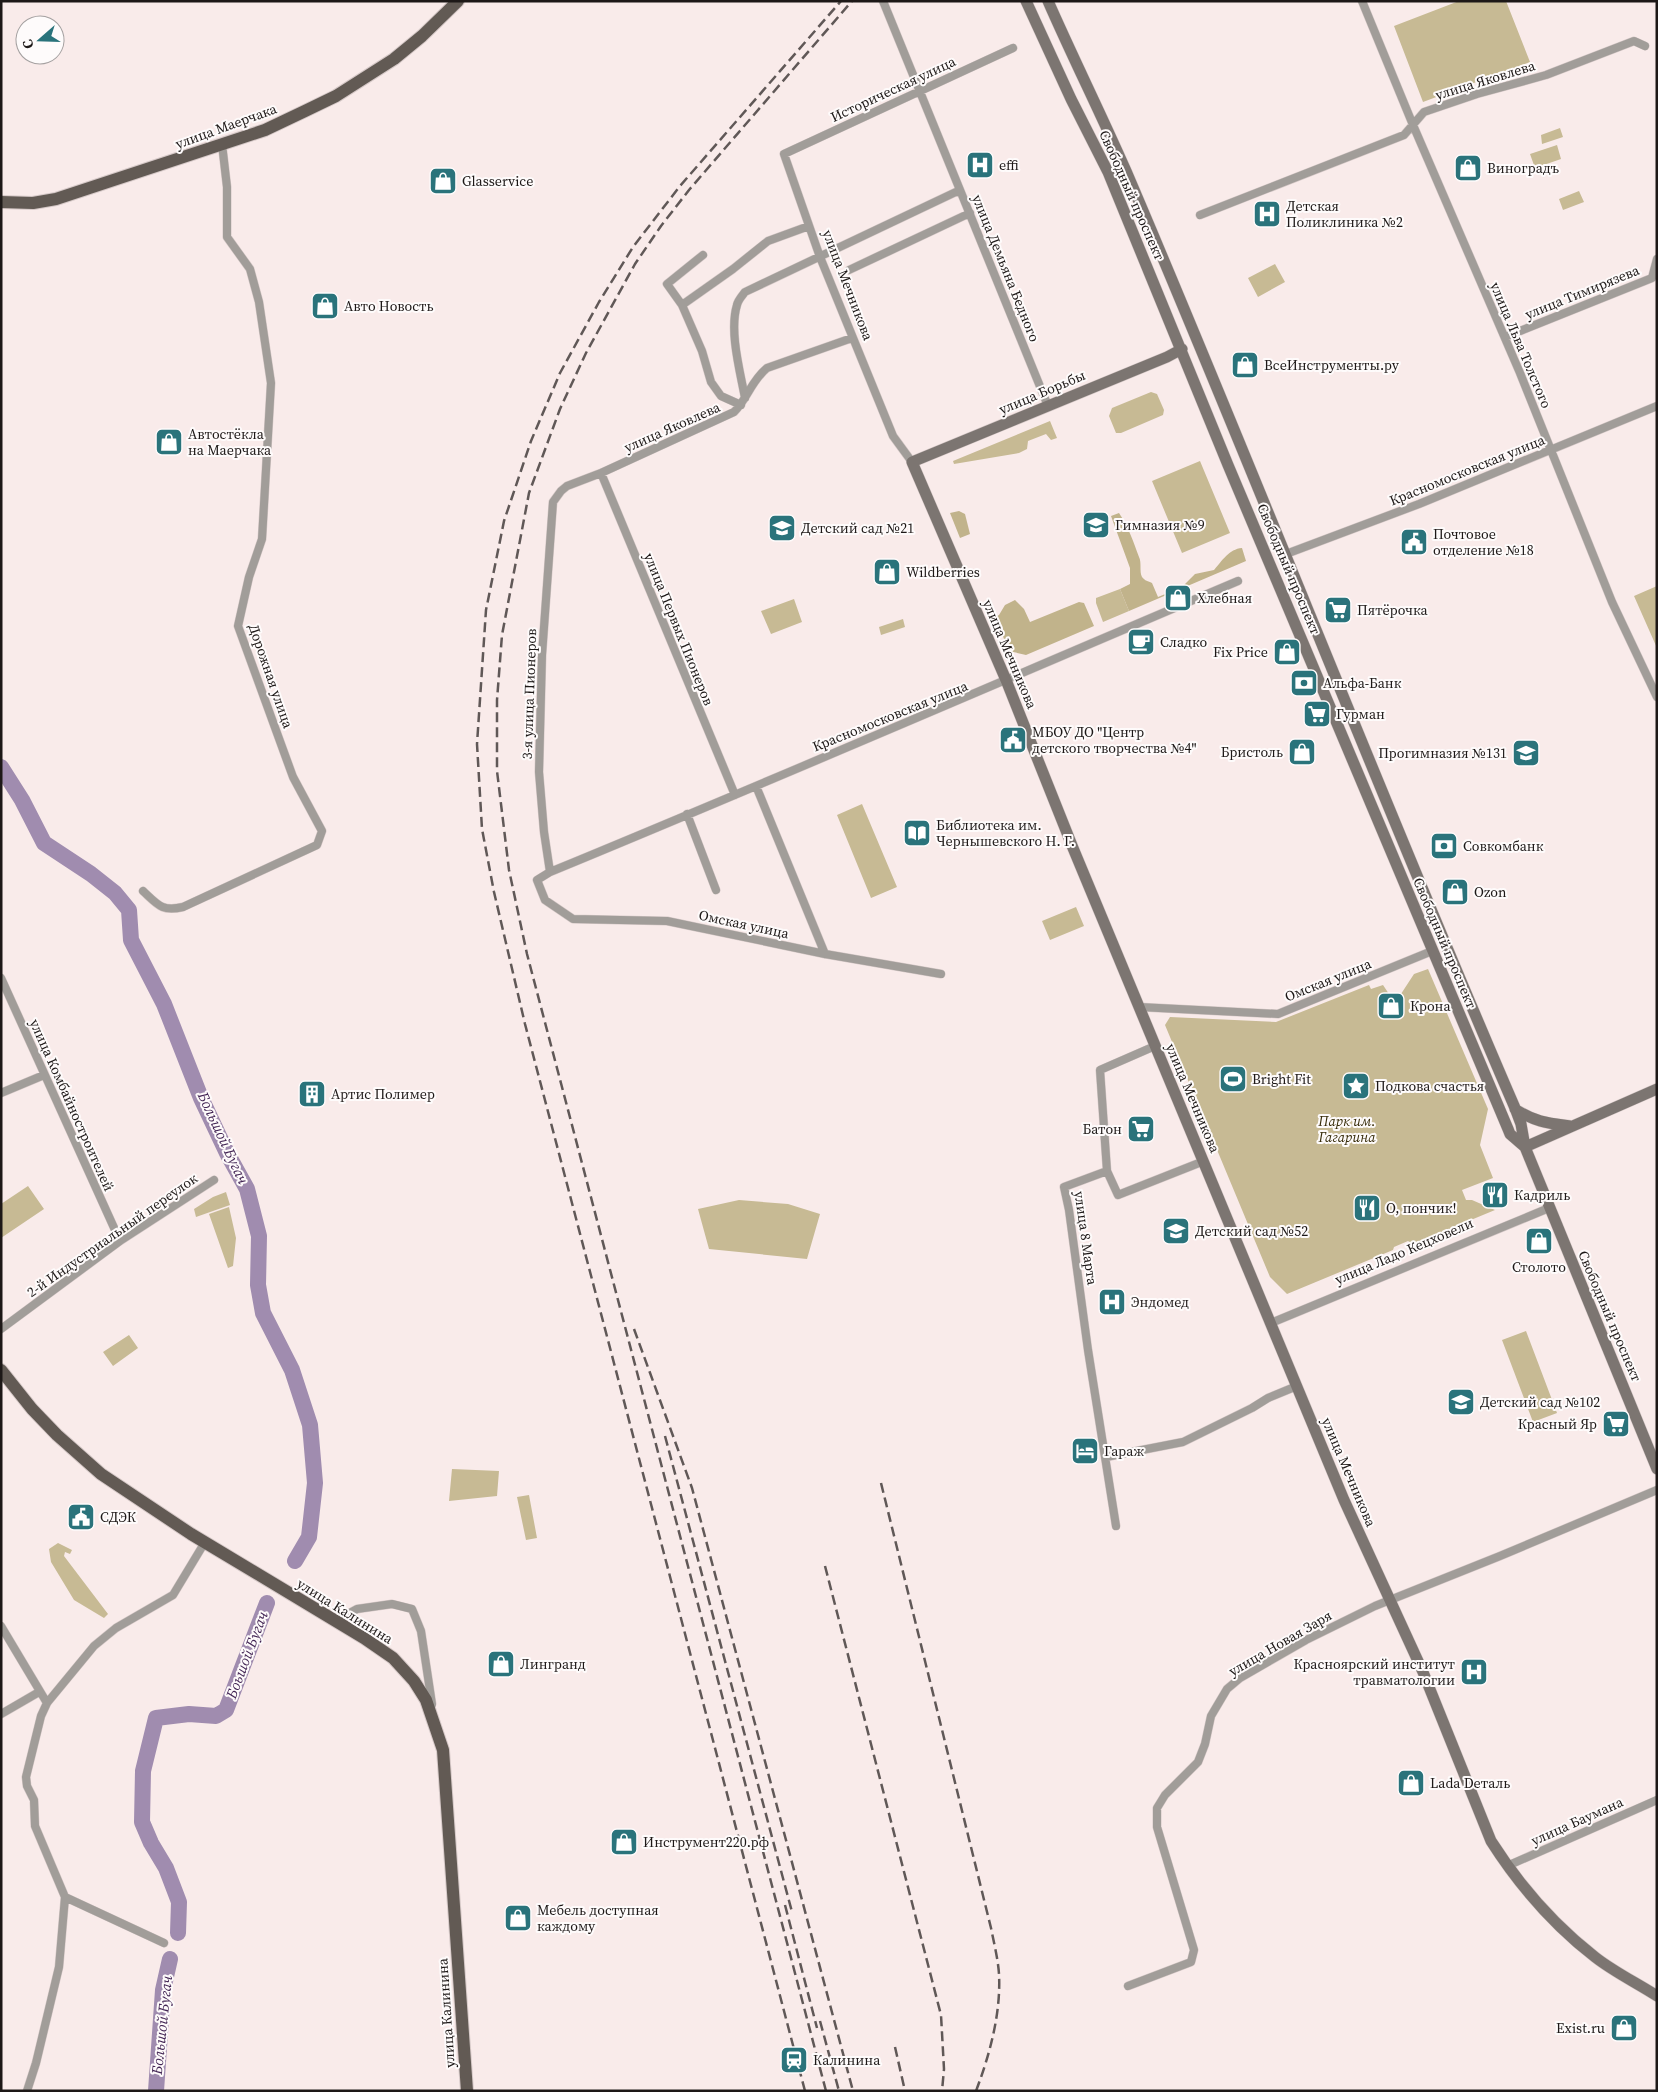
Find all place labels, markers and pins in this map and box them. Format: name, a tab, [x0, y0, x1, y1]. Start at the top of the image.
hospital icon: effi	[965, 150, 995, 180]
shop icon: Виноградъ	[1453, 153, 1483, 183]
place label: effi	[999, 155, 1019, 175]
place label: Виноградъ	[1487, 158, 1560, 178]
shop icon: Glasservice	[428, 166, 458, 196]
place label: Glasservice	[462, 171, 533, 191]
place label: Детская Поликлиника №2	[1286, 196, 1403, 232]
hospital icon: Детская Поликлиника №2	[1252, 199, 1282, 229]
shop icon: Авто Новость	[310, 291, 340, 321]
place label: Авто Новость	[344, 296, 434, 316]
shop icon: ВсеИнструменты.ру	[1230, 350, 1260, 380]
place label: ВсеИнструменты.ру	[1264, 355, 1400, 375]
place label: Автостёкла на Маерчака	[188, 424, 272, 460]
shop icon: Автостёкла на Маерчака	[154, 427, 184, 457]
school or university icon: Гимназия №9	[1081, 510, 1111, 540]
school or university icon: Детский сад №21	[767, 513, 797, 543]
place label: Гимназия №9	[1115, 515, 1205, 535]
place label: Детский сад №21	[801, 518, 914, 538]
place label: Почтовое отделение №18	[1433, 524, 1534, 560]
public building icon: Почтовое отделение №18	[1399, 527, 1429, 557]
shop icon: Wildberries	[872, 557, 902, 587]
place label: Wildberries	[906, 562, 980, 582]
shop icon: Хлебная	[1163, 583, 1193, 613]
place label: Хлебная	[1197, 588, 1252, 608]
supermarket icon: Пятёрочка	[1323, 595, 1353, 625]
place label: Пятёрочка	[1357, 600, 1429, 620]
cafe icon: Сладко	[1126, 627, 1156, 657]
place label: Сладко	[1160, 632, 1207, 652]
shop icon: Fix Price	[1272, 637, 1302, 667]
place label: Fix Price	[1213, 642, 1268, 662]
bank icon: Альфа-Банк	[1289, 668, 1319, 698]
place label: Альфа-Банк	[1323, 673, 1402, 693]
supermarket icon: Гурман	[1302, 699, 1332, 729]
place label: Гурман	[1336, 704, 1385, 724]
place label: МБОУ ДО "Центр детского творчества №4"	[1032, 722, 1197, 758]
public building icon: МБОУ ДО "Центр детского творчества №4"	[998, 725, 1028, 755]
shop icon: Бристоль	[1287, 737, 1317, 767]
school or university icon: Прогимназия №131	[1511, 738, 1541, 768]
place label: Бристоль	[1221, 742, 1283, 762]
place label: Прогимназия №131	[1378, 743, 1507, 763]
place label: Библиотека им. Чернышевского Н. Г.	[936, 815, 1075, 851]
library icon: Библиотека им. Чернышевского Н. Г.	[902, 818, 932, 848]
bank icon: Совкомбанк	[1429, 831, 1459, 861]
place label: Совкомбанк	[1463, 836, 1544, 856]
shop icon: Ozon	[1440, 877, 1470, 907]
place label: Ozon	[1474, 882, 1507, 902]
shop icon: Крона	[1376, 991, 1406, 1021]
place label: Крона	[1410, 996, 1451, 1016]
sports icon: Bright Fit	[1218, 1064, 1248, 1094]
place label: Bright Fit	[1252, 1069, 1311, 1089]
place icon: Подкова счастья	[1341, 1071, 1371, 1101]
place label: Подкова счастья	[1375, 1076, 1484, 1096]
building icon: Артис Полимер	[297, 1079, 327, 1109]
place label: Артис Полимер	[331, 1084, 435, 1104]
supermarket icon: Батон	[1126, 1114, 1156, 1144]
place label: Батон	[1083, 1119, 1122, 1139]
restaurant icon: Кадриль	[1480, 1180, 1510, 1210]
place label: Кадриль	[1514, 1185, 1570, 1205]
restaurant icon: О, пончик!	[1352, 1193, 1382, 1223]
place label: О, пончик!	[1386, 1198, 1457, 1218]
school or university icon: Детский сад №52	[1161, 1216, 1191, 1246]
place label: Детский сад №52	[1195, 1221, 1308, 1241]
shop icon: Столото	[1524, 1226, 1554, 1256]
place label: Столото	[1512, 1257, 1566, 1277]
hospital icon: Эндомед	[1097, 1287, 1127, 1317]
place label: Эндомед	[1131, 1292, 1189, 1312]
school or university icon: Детский сад №102	[1446, 1387, 1476, 1417]
place label: Детский сад №102	[1480, 1392, 1600, 1412]
supermarket icon: Красный Яр	[1601, 1409, 1631, 1439]
place label: Красный Яр	[1518, 1414, 1597, 1434]
hotel icon: Гараж	[1070, 1436, 1100, 1466]
place label: Гараж	[1104, 1441, 1144, 1461]
public building icon: СДЭК	[66, 1502, 96, 1532]
place label: СДЭК	[100, 1507, 137, 1527]
shop icon: Лингранд	[486, 1649, 516, 1679]
place label: Лингранд	[520, 1654, 586, 1674]
place label: Красноярский институт травматологии	[1293, 1654, 1456, 1690]
hospital icon: Красноярский институт травматологии	[1459, 1657, 1489, 1687]
shop icon: Lada Dеталь	[1396, 1768, 1426, 1798]
place label: Lada Dеталь	[1430, 1773, 1510, 1793]
shop icon: Инструмент220.рф	[609, 1827, 639, 1857]
place label: Инструмент220.рф	[643, 1832, 769, 1852]
place label: Мебель доступная каждому	[537, 1900, 659, 1936]
shop icon: Мебель доступная каждому	[503, 1903, 533, 1933]
shop icon: Exist.ru	[1609, 2013, 1639, 2043]
place label: Exist.ru	[1556, 2018, 1605, 2038]
station icon: Калинина	[779, 2045, 809, 2075]
place label: Калинина	[813, 2050, 881, 2070]

